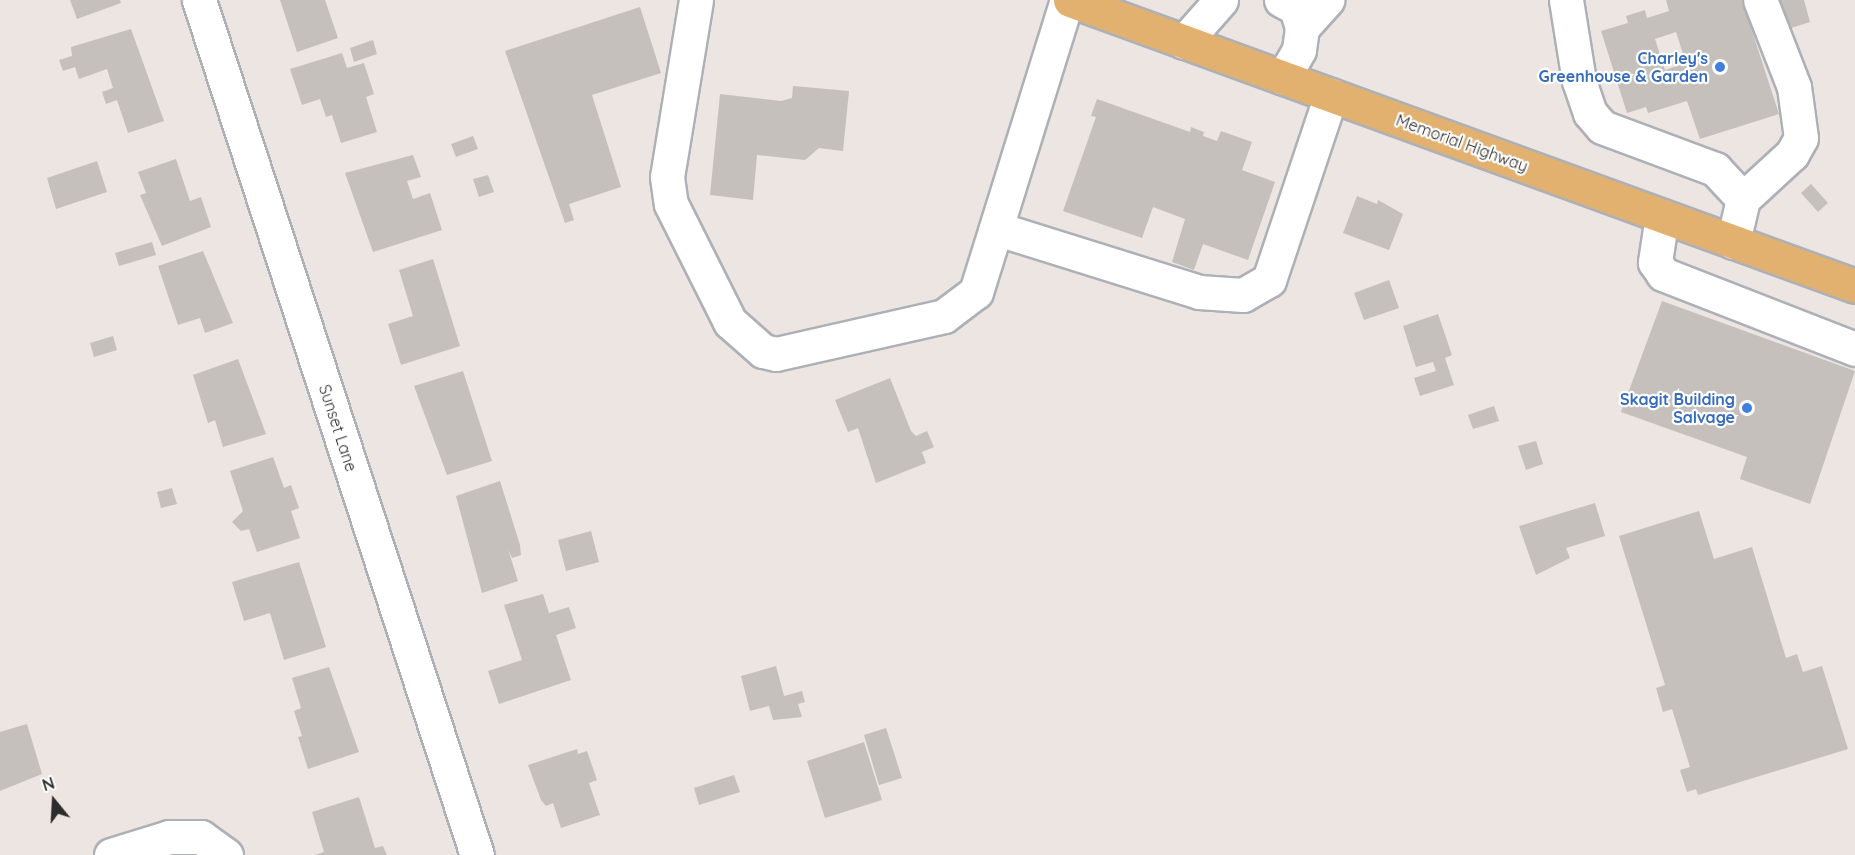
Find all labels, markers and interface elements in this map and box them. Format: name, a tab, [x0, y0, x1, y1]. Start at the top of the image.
place label: Charley's Greenhouse & Garden	[1539, 48, 1708, 86]
marker: Charley's Greenhouse & Garden	[1713, 60, 1727, 74]
street label: Memorial Highway	[1394, 110, 1530, 176]
street label: Sunset Lane	[315, 382, 361, 474]
place label: Skagit Building Salvage	[1620, 389, 1735, 427]
marker: Skagit Building Salvage	[1740, 401, 1754, 415]
north arrow	[24, 771, 84, 831]
text: N	[40, 773, 57, 795]

